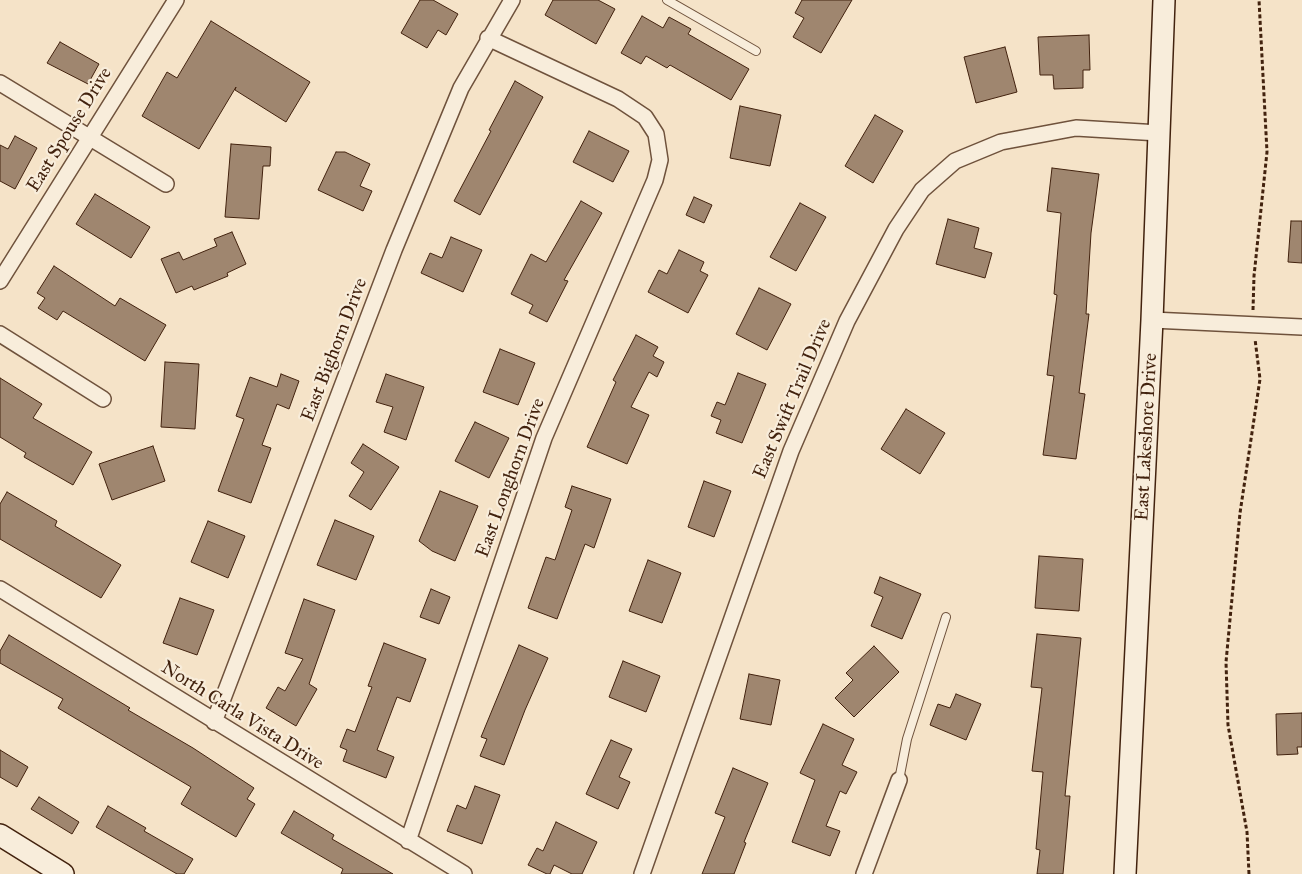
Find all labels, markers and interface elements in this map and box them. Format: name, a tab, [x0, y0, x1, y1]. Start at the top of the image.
street label: East Spouse Drive	[23, 64, 117, 196]
street label: East Bighorn Drive	[297, 275, 373, 425]
street label: East Swift Trail Drive	[749, 316, 837, 482]
street label: East Lakeshore Drive	[1131, 353, 1163, 521]
street label: East Longhorn Drive	[472, 395, 550, 561]
street label: North Carla Vista Drive	[157, 657, 327, 775]

